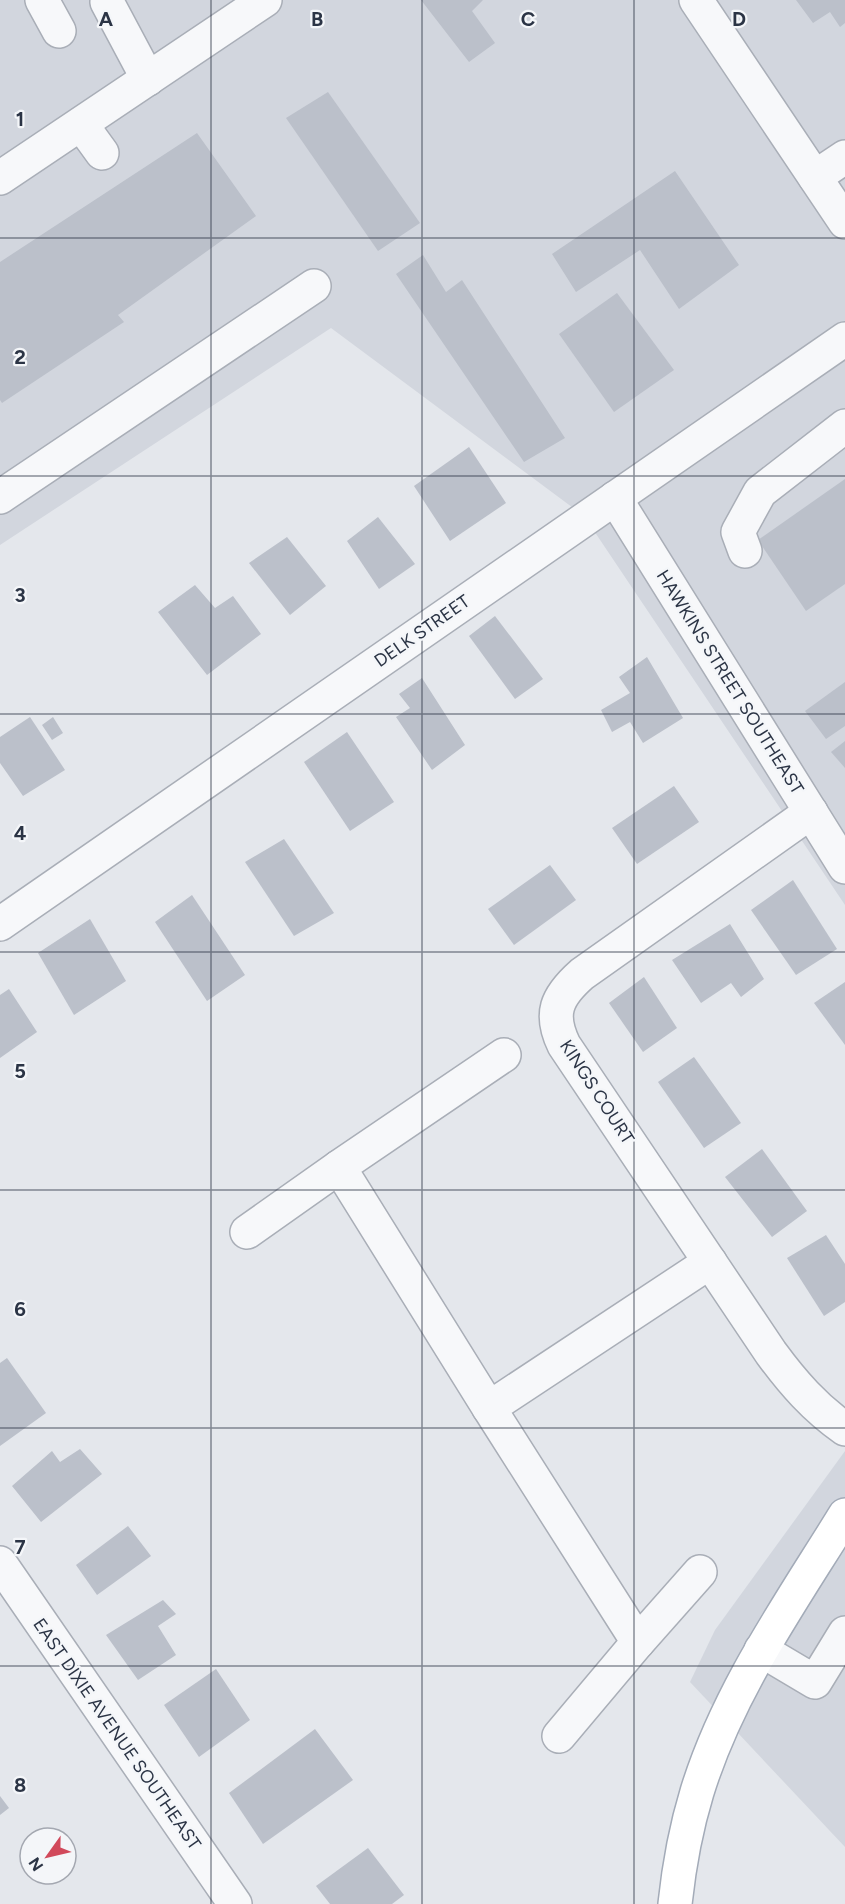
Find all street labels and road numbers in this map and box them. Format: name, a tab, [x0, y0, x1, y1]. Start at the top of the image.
street label: HAWKINS STREET SOUTHEAST	[652, 566, 808, 798]
street label: DELK STREET	[370, 590, 474, 672]
street label: KINGS COURT	[555, 1036, 639, 1148]
street label: EAST DIXIE AVENUE SOUTHEAST	[28, 1614, 206, 1854]

